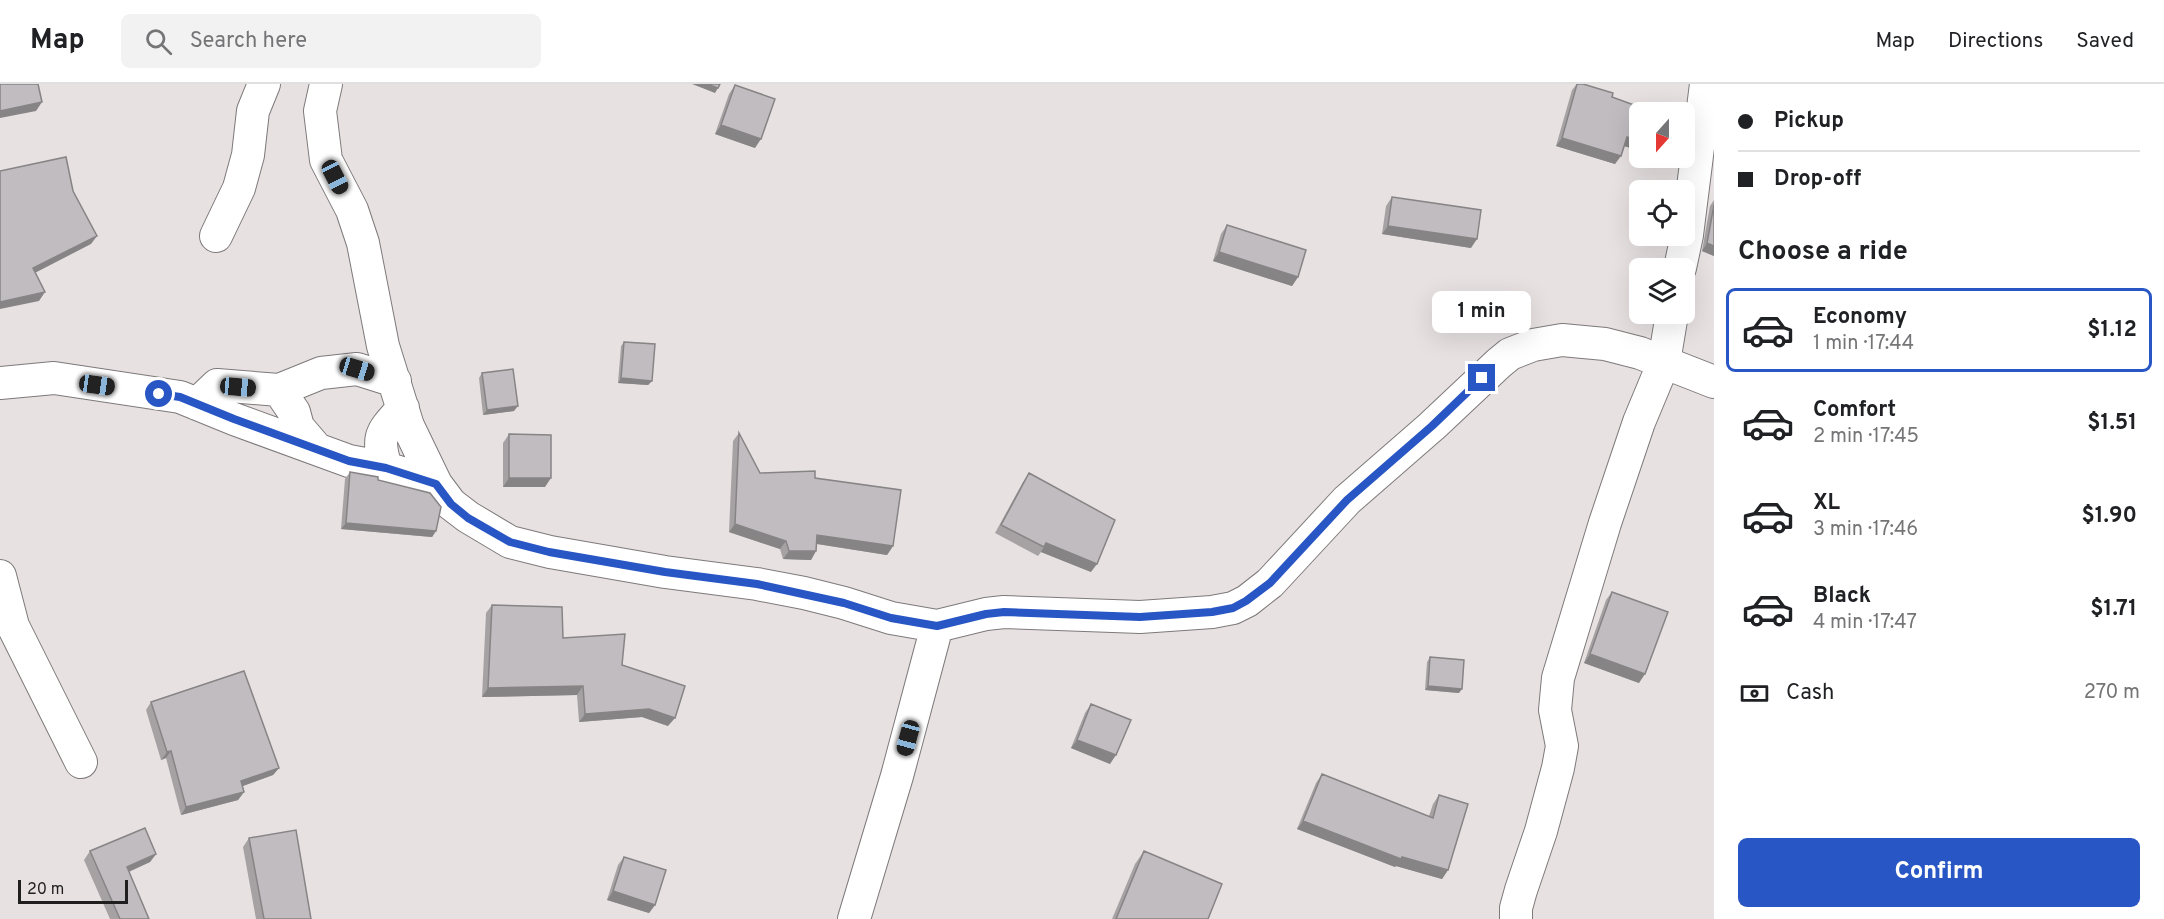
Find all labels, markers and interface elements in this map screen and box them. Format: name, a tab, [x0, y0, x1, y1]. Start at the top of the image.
search box	[121, 14, 541, 68]
text: Map	[30, 23, 85, 59]
icon: search	[142, 25, 175, 58]
text: Search here	[190, 28, 307, 55]
text: Map	[1875, 28, 1915, 55]
text: Directions	[1948, 28, 2043, 55]
text: Saved	[2076, 28, 2134, 55]
north arrow	[1629, 102, 1695, 168]
map controls	[1629, 102, 1695, 324]
text: Pickup	[1774, 108, 1844, 135]
car	[319, 157, 351, 197]
text: Drop-off	[1774, 166, 1861, 193]
button: locate	[1629, 180, 1695, 246]
text: Choose a ride	[1738, 235, 1908, 269]
button: layers	[1629, 258, 1695, 324]
callout: 1 min	[1432, 291, 1532, 333]
text: 1 min	[1457, 299, 1506, 325]
icon: car	[1741, 303, 1795, 357]
text: Economy	[1813, 304, 1907, 331]
text: $1.12	[2087, 317, 2137, 344]
text: 1 min · 17:44	[1813, 331, 1914, 357]
car	[337, 355, 377, 383]
route end	[1468, 364, 1495, 391]
car	[78, 374, 116, 396]
car	[219, 376, 257, 398]
route start	[145, 380, 172, 407]
icon: car	[1741, 396, 1795, 450]
text: Comfort	[1813, 397, 1896, 424]
text: $1.51	[2087, 410, 2137, 437]
text: 2 min · 17:45	[1813, 424, 1919, 450]
icon: car	[1741, 489, 1795, 543]
text: XL	[1813, 490, 1840, 517]
text: $1.90	[2081, 503, 2137, 530]
text: 3 min · 17:46	[1813, 517, 1918, 543]
icon: car	[1741, 582, 1795, 636]
text: Black	[1813, 583, 1871, 610]
text: $1.71	[2090, 596, 2137, 623]
text: 4 min · 17:47	[1813, 610, 1917, 636]
icon: cash	[1738, 677, 1771, 710]
text: Cash	[1786, 680, 1835, 707]
text: 270 m	[2084, 680, 2140, 706]
car	[895, 718, 921, 758]
button: Confirm	[1738, 838, 2140, 907]
scale bar	[18, 877, 128, 904]
text: 20 m	[27, 880, 64, 900]

